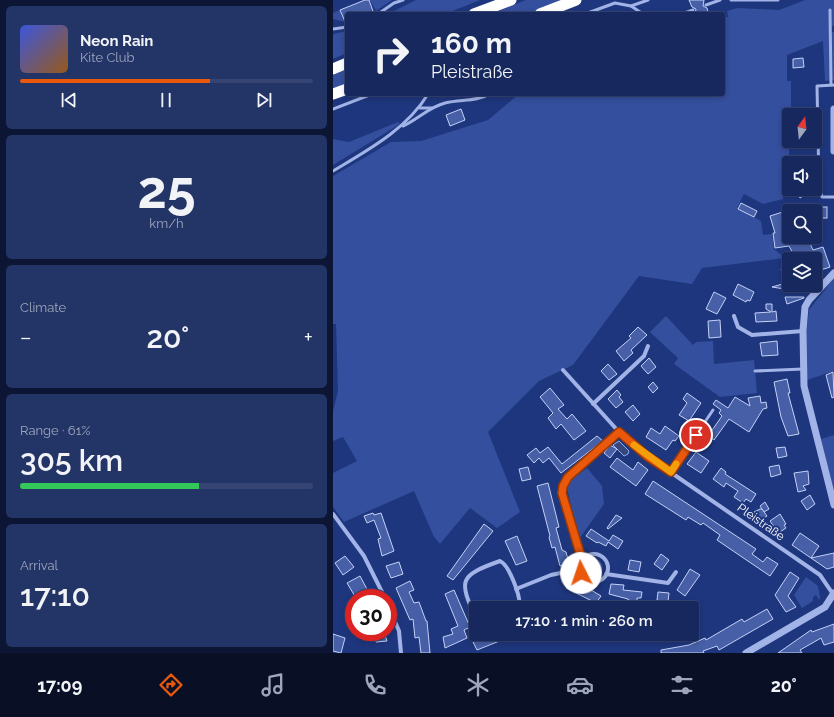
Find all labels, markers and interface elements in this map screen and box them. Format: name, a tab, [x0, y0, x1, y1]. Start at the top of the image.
text: 160 m	[431, 27, 512, 60]
icon: right	[365, 28, 417, 80]
text: Neon Rain	[80, 32, 153, 50]
text: Kite Club	[80, 50, 135, 65]
text: Pleistraße	[431, 61, 513, 82]
icon: previous	[58, 89, 80, 111]
icon: pause	[155, 89, 177, 111]
icon: next	[253, 89, 275, 111]
north arrow	[782, 108, 822, 148]
map controls	[782, 108, 822, 292]
button: sound	[782, 156, 822, 196]
text: 25	[137, 159, 196, 220]
button: search	[782, 204, 822, 244]
text: km/h	[149, 216, 184, 231]
button: layers	[782, 252, 822, 292]
text: Climate	[20, 300, 66, 315]
text: 20°	[147, 320, 189, 355]
text: −	[20, 324, 32, 350]
text: +	[304, 324, 313, 350]
pin	[679, 418, 713, 452]
text: Range · 61%	[20, 423, 91, 438]
icon: arrive	[685, 424, 707, 446]
text: 305 km	[20, 443, 123, 478]
street label: Pleistraße	[735, 501, 787, 543]
position arrow	[560, 552, 602, 594]
text: Arrival	[20, 558, 58, 573]
text: 17:10	[20, 578, 90, 613]
speed limit sign: 30	[345, 589, 397, 641]
text: 17:10 · 1 min · 260 m	[515, 612, 653, 630]
icon: directions	[157, 671, 185, 699]
icon: music	[259, 671, 287, 699]
icon: phone	[361, 671, 389, 699]
icon: climate	[464, 671, 492, 699]
icon: car	[566, 671, 594, 699]
icon: filters	[668, 671, 696, 699]
text: 17:09	[37, 675, 82, 696]
text: 20°	[771, 675, 797, 696]

